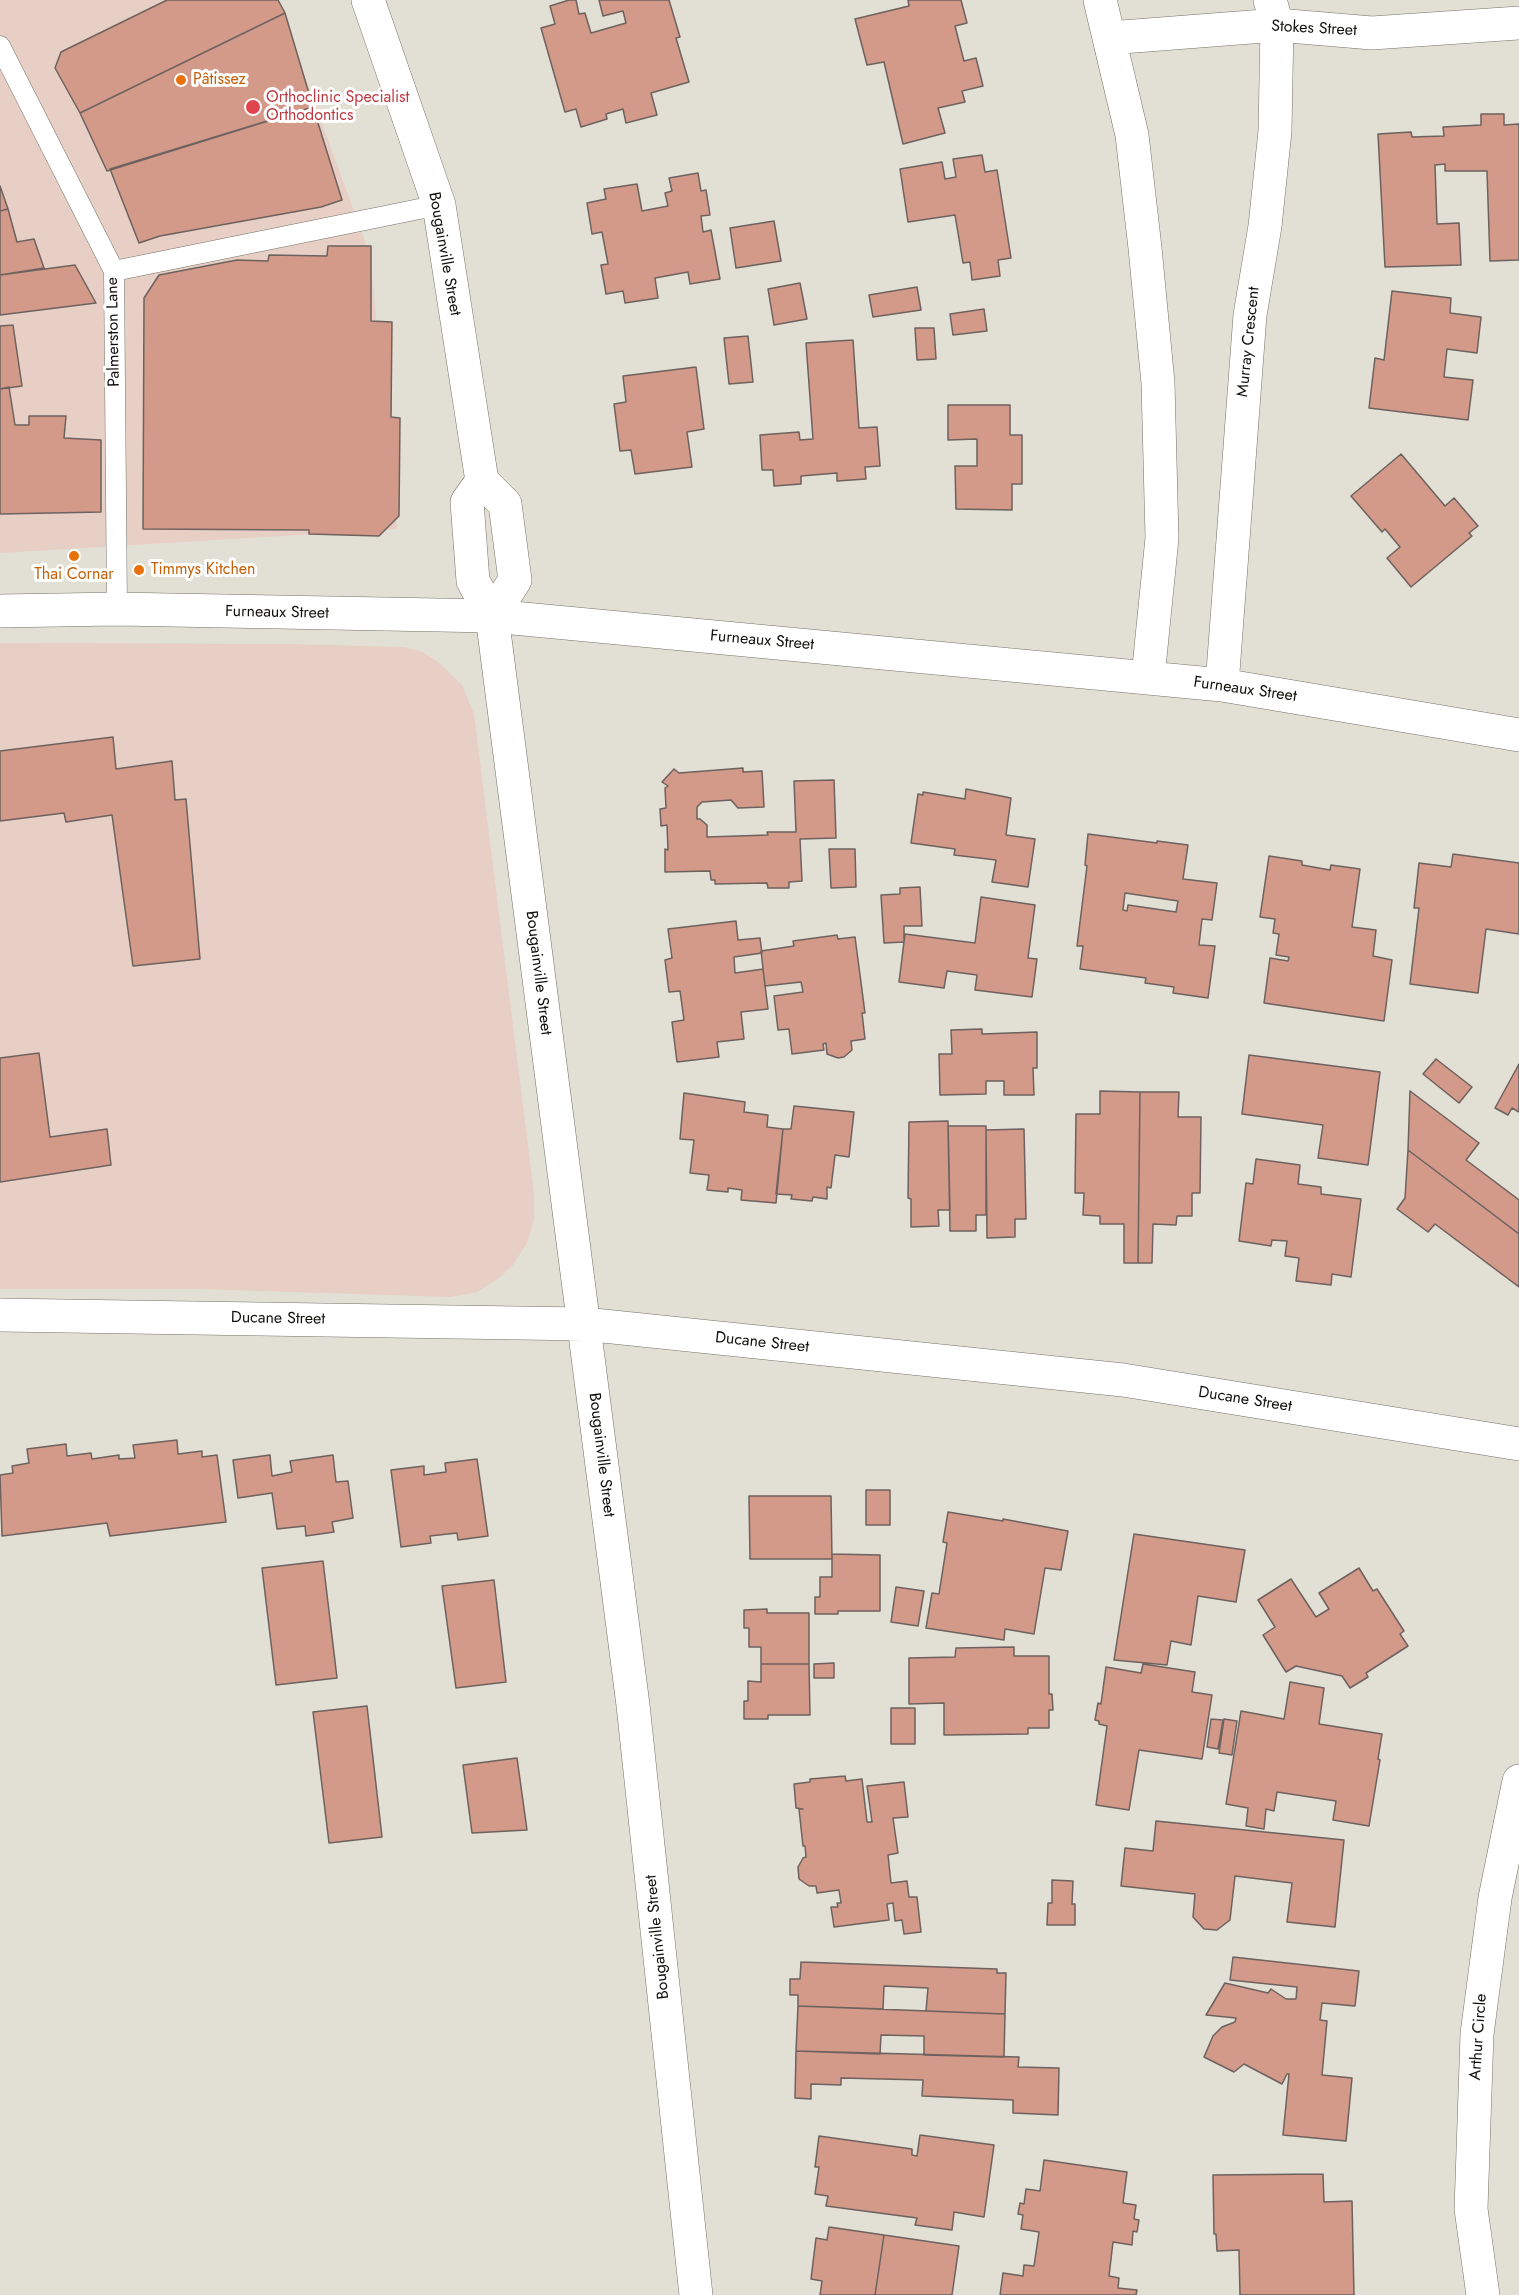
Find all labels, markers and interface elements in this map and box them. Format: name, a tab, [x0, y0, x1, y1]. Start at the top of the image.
street label: Stokes Street	[1271, 17, 1357, 41]
place label: Pâtissez	[193, 70, 246, 90]
marker: Pâtissez	[174, 73, 188, 87]
place label: Orthoclinic Specialist Orthodontics	[266, 88, 409, 126]
marker: Orthoclinic Specialist Orthodontics	[244, 98, 262, 116]
street label: Bougainville Street	[424, 191, 464, 317]
street label: Palmerston Lane	[103, 277, 125, 387]
street label: Murray Crescent	[1234, 286, 1264, 398]
marker: Thai Cornar	[67, 549, 81, 563]
place label: Timmys Kitchen	[151, 560, 255, 580]
marker: Timmys Kitchen	[132, 563, 146, 577]
place label: Thai Cornar	[34, 565, 114, 585]
street label: Furneaux Street	[225, 602, 329, 624]
street label: Furneaux Street	[709, 627, 815, 655]
street label: Furneaux Street	[1192, 673, 1298, 707]
street label: Bougainville Street	[521, 910, 555, 1036]
street label: Ducane Street	[231, 1309, 325, 1329]
street label: Ducane Street	[714, 1329, 810, 1357]
street label: Ducane Street	[1197, 1383, 1293, 1417]
street label: Bougainville Street	[584, 1392, 618, 1518]
street label: Bougainville Street	[642, 1874, 674, 2000]
street label: Arthur Circle	[1466, 1993, 1492, 2081]

